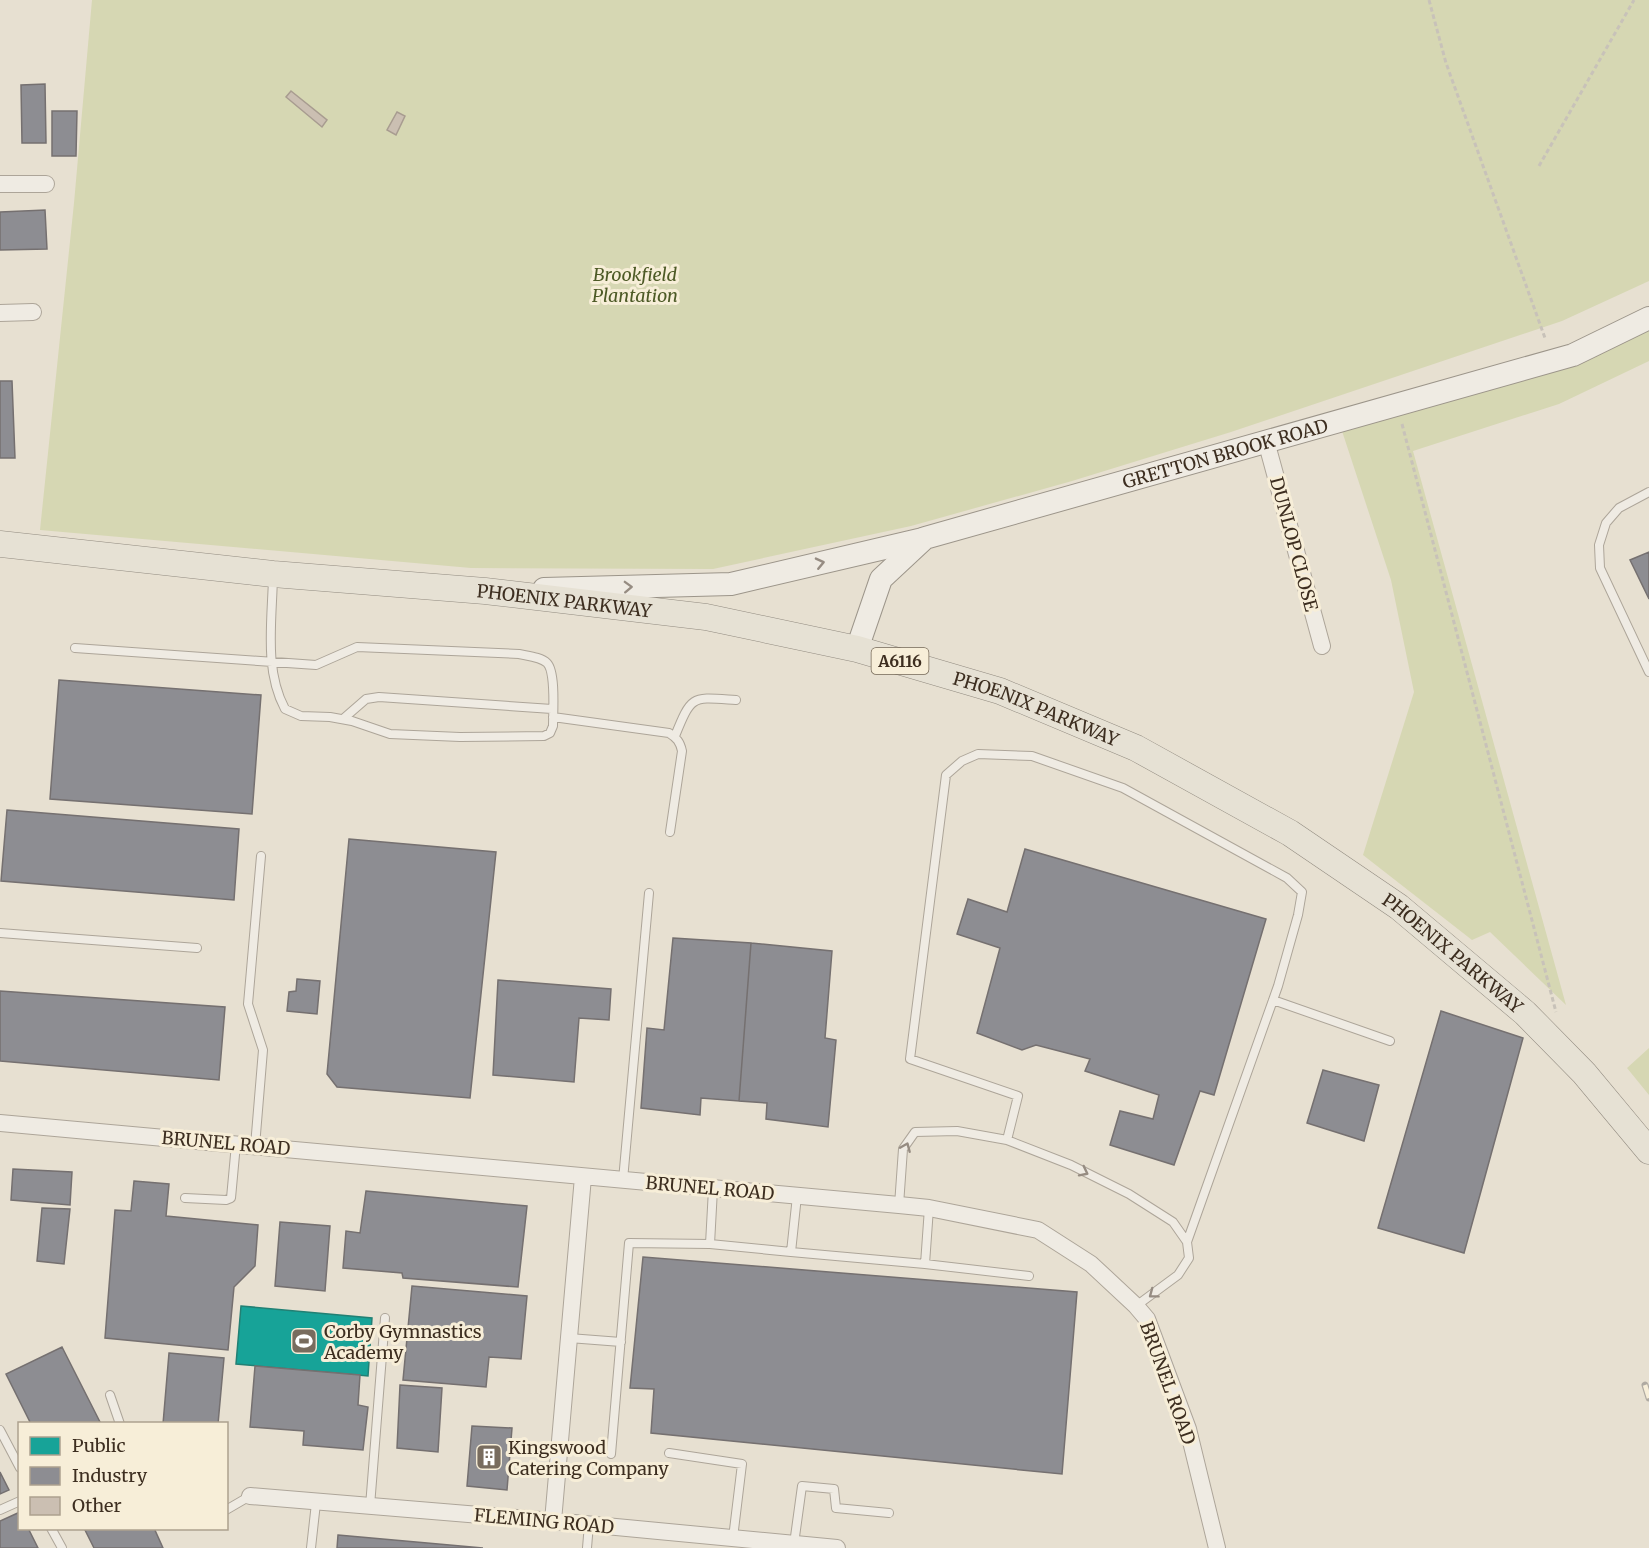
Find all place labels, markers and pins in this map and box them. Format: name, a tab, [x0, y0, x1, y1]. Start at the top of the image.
place label: Corby Gymnastics Academy	[323, 1320, 482, 1364]
sports icon: Corby Gymnastics Academy	[289, 1326, 319, 1356]
place label: Kingswood Catering Company	[508, 1436, 669, 1480]
building icon: Kingswood Catering Company	[474, 1442, 504, 1472]

